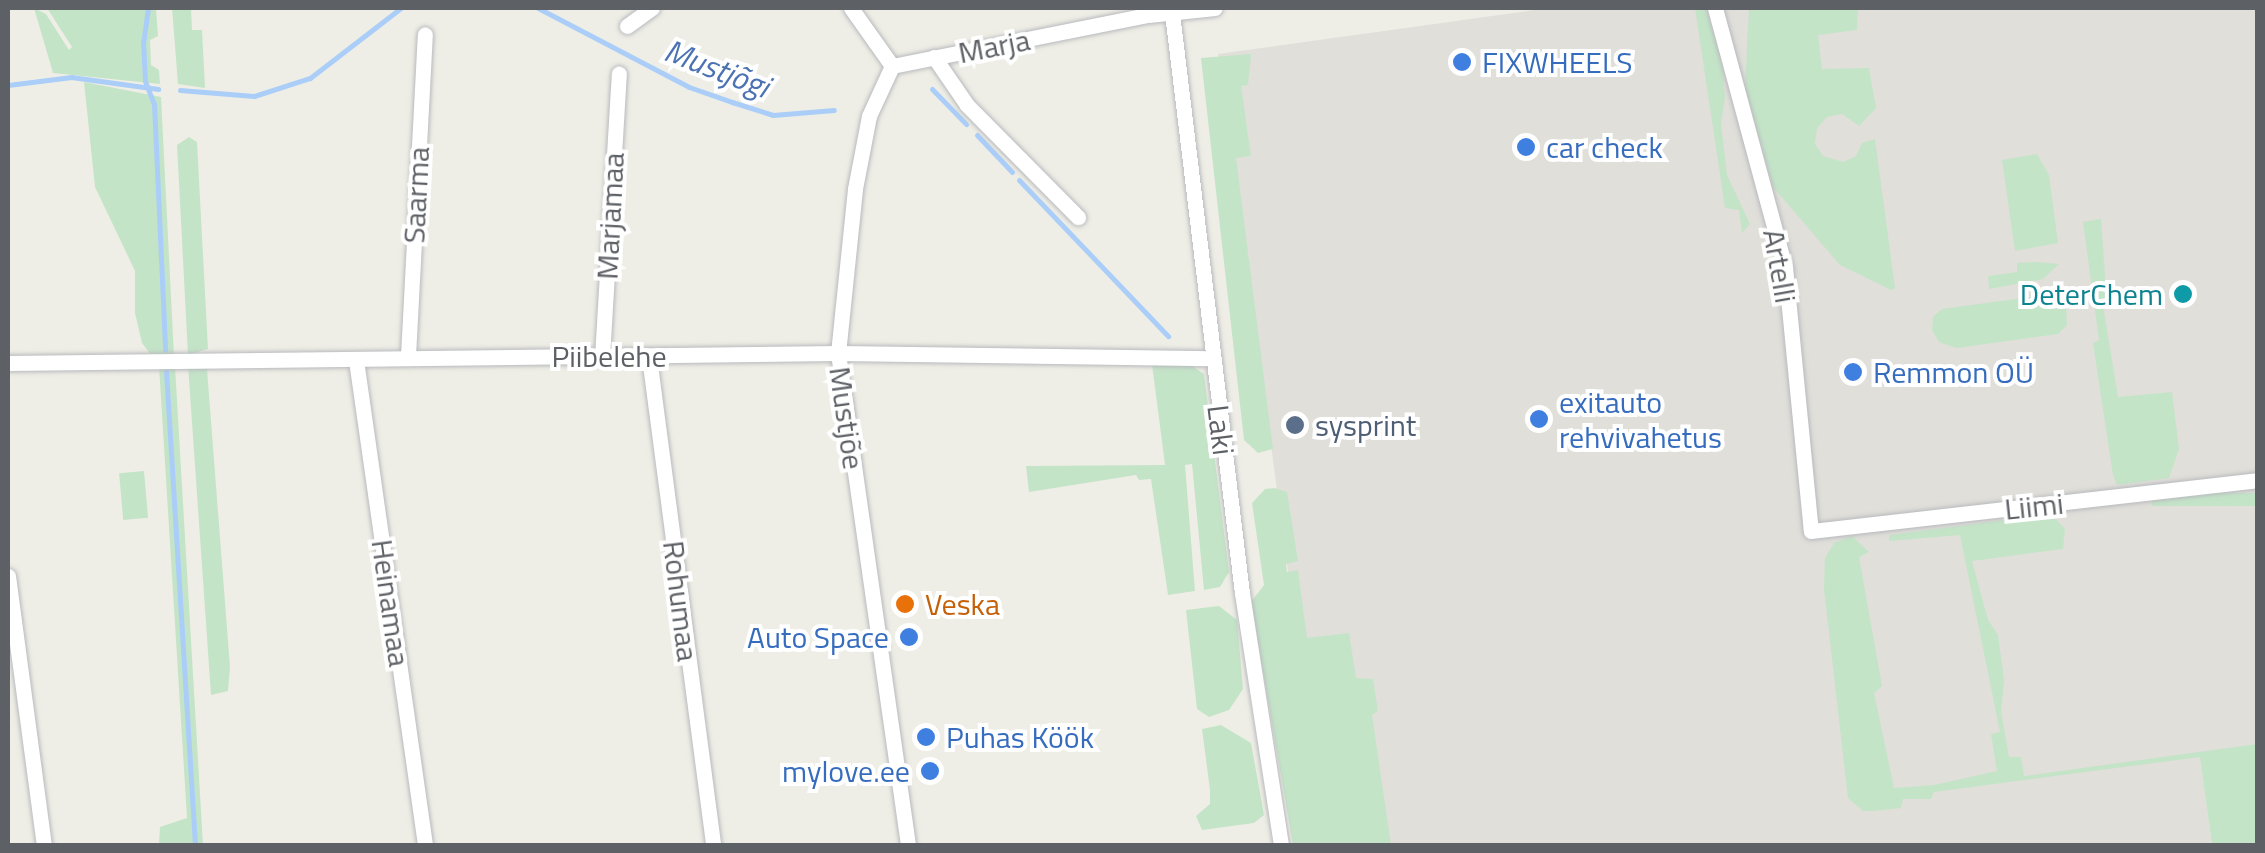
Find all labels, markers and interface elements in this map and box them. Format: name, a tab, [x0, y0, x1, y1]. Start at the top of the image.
street label: Marja	[955, 21, 1033, 71]
water label: Mustjõgi	[659, 31, 775, 105]
place label: FIXWHEELS	[1482, 44, 1633, 80]
marker: FIXWHEELS	[1451, 51, 1473, 73]
place label: car check	[1546, 129, 1663, 165]
marker: car check	[1515, 136, 1537, 158]
street label: Saarma	[395, 146, 437, 244]
street label: Marjamaa	[589, 151, 631, 281]
street label: Artelli	[1756, 226, 1804, 306]
place label: DeterChem	[2020, 276, 2163, 312]
marker: DeterChem	[2172, 283, 2194, 305]
street label: Piibelehe	[551, 338, 667, 374]
place label: Remmon OÜ	[1873, 354, 2034, 390]
marker: Remmon OÜ	[1842, 361, 1864, 383]
street label: Mustjõe	[822, 364, 872, 472]
place label: exitauto rehvivahetus	[1559, 384, 1722, 454]
street label: Laki	[1200, 403, 1242, 457]
place label: sysprint	[1315, 407, 1416, 443]
marker: exitauto rehvivahetus	[1528, 408, 1550, 430]
marker: sysprint	[1284, 414, 1306, 436]
street label: Liimi	[2003, 485, 2065, 527]
street label: Heinamaa	[364, 537, 418, 669]
street label: Rohumaa	[656, 539, 706, 663]
place label: Veska	[925, 586, 1000, 622]
marker: Veska	[894, 593, 916, 615]
place label: Auto Space	[747, 619, 889, 655]
marker: Auto Space	[898, 626, 920, 648]
place label: Puhas Köök	[946, 719, 1094, 755]
marker: Puhas Köök	[915, 726, 937, 748]
place label: mylove.ee	[782, 753, 910, 789]
marker: mylove.ee	[919, 760, 941, 782]

